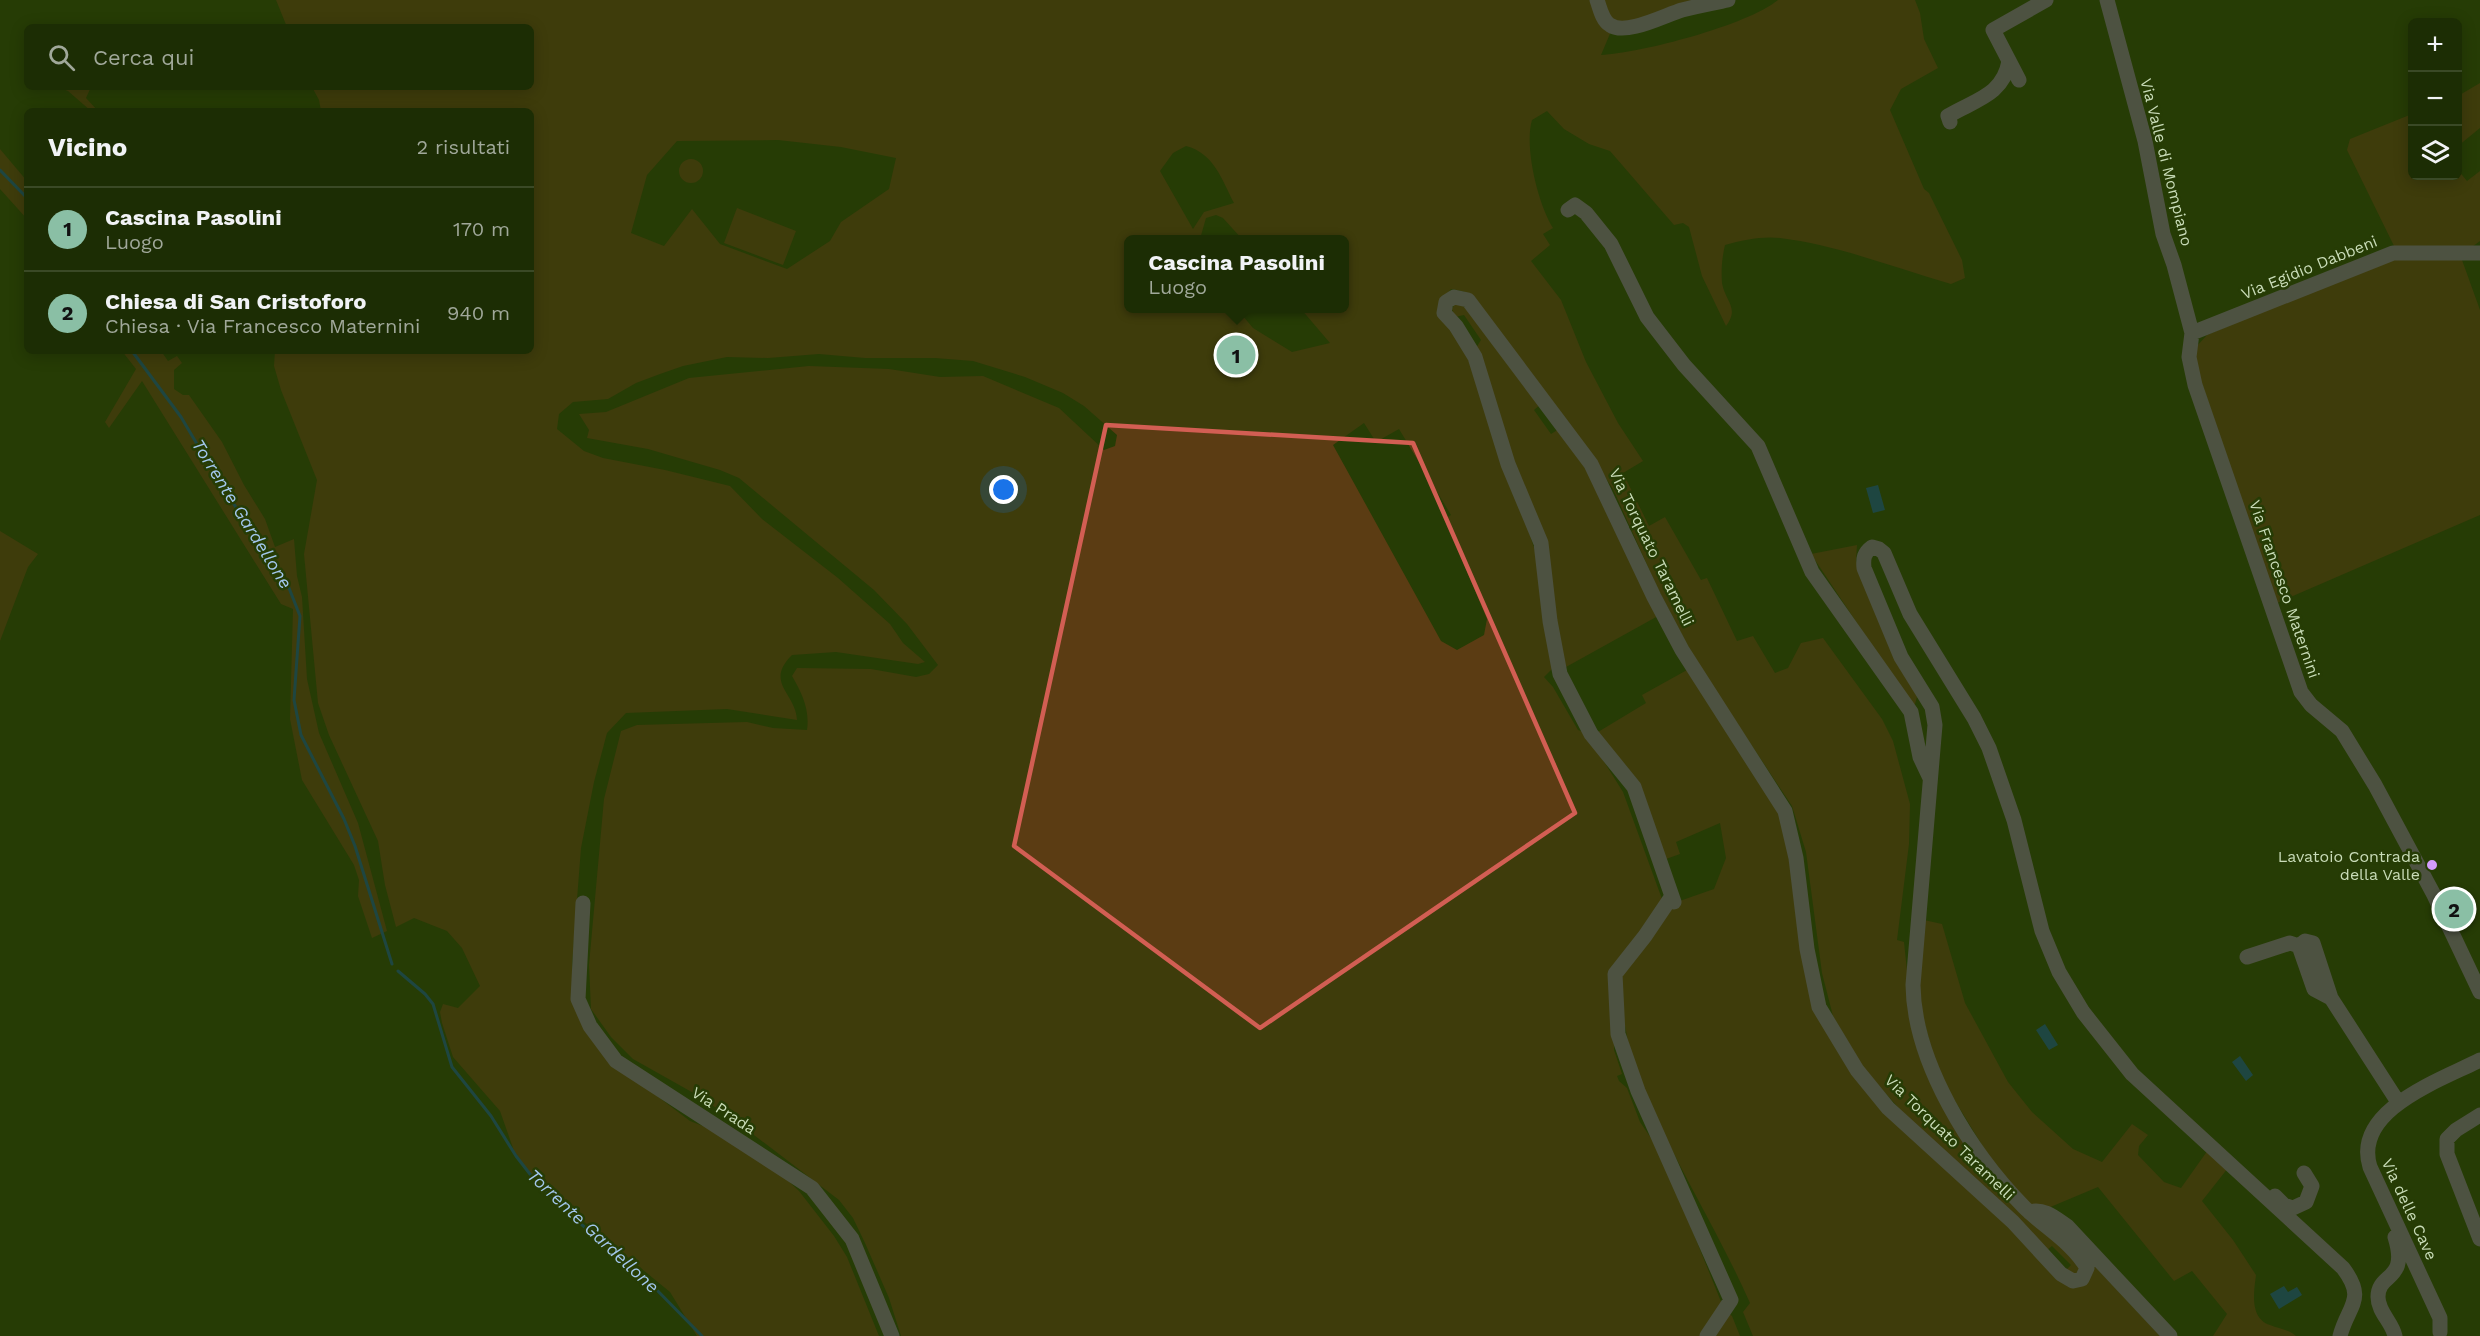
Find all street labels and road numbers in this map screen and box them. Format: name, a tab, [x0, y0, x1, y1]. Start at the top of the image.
street label: Via Valle di Mompiano	[2136, 76, 2197, 248]
street label: Via Egidio Dabbeni	[2238, 231, 2380, 303]
street label: Via Torquato Taramelli	[1605, 465, 1698, 629]
street label: Via Francesco Maternini	[2245, 498, 2324, 681]
street label: Via Torquato Taramelli	[1881, 1070, 2019, 1204]
street label: Via Prada	[688, 1083, 760, 1138]
street label: Via delle Cave	[2378, 1155, 2441, 1263]

